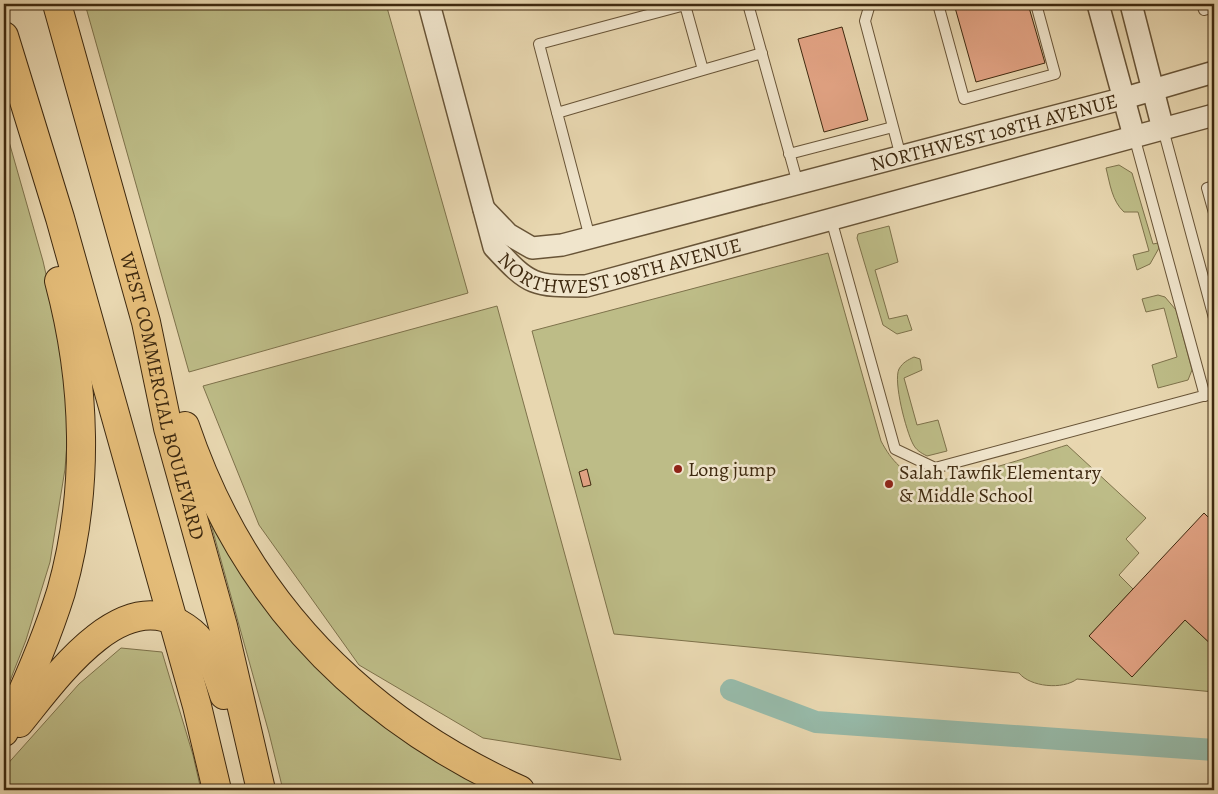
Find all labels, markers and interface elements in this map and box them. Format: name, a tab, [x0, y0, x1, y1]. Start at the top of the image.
street label: NORTHWEST 108TH AVENUE	[868, 88, 1121, 178]
street label: NORTHWEST 108TH AVENUE	[495, 229, 749, 261]
text: NORTHWEST 108TH AVENUE	[492, 231, 744, 300]
street label: WEST COMMERCIAL BOULEVARD	[113, 248, 211, 543]
place label: Long jump	[688, 456, 776, 483]
place label: Salah Tawfik Elementary & Middle School	[899, 459, 1102, 509]
marker: Long jump	[672, 463, 684, 475]
marker: Salah Tawfik Elementary & Middle School	[883, 478, 895, 490]

